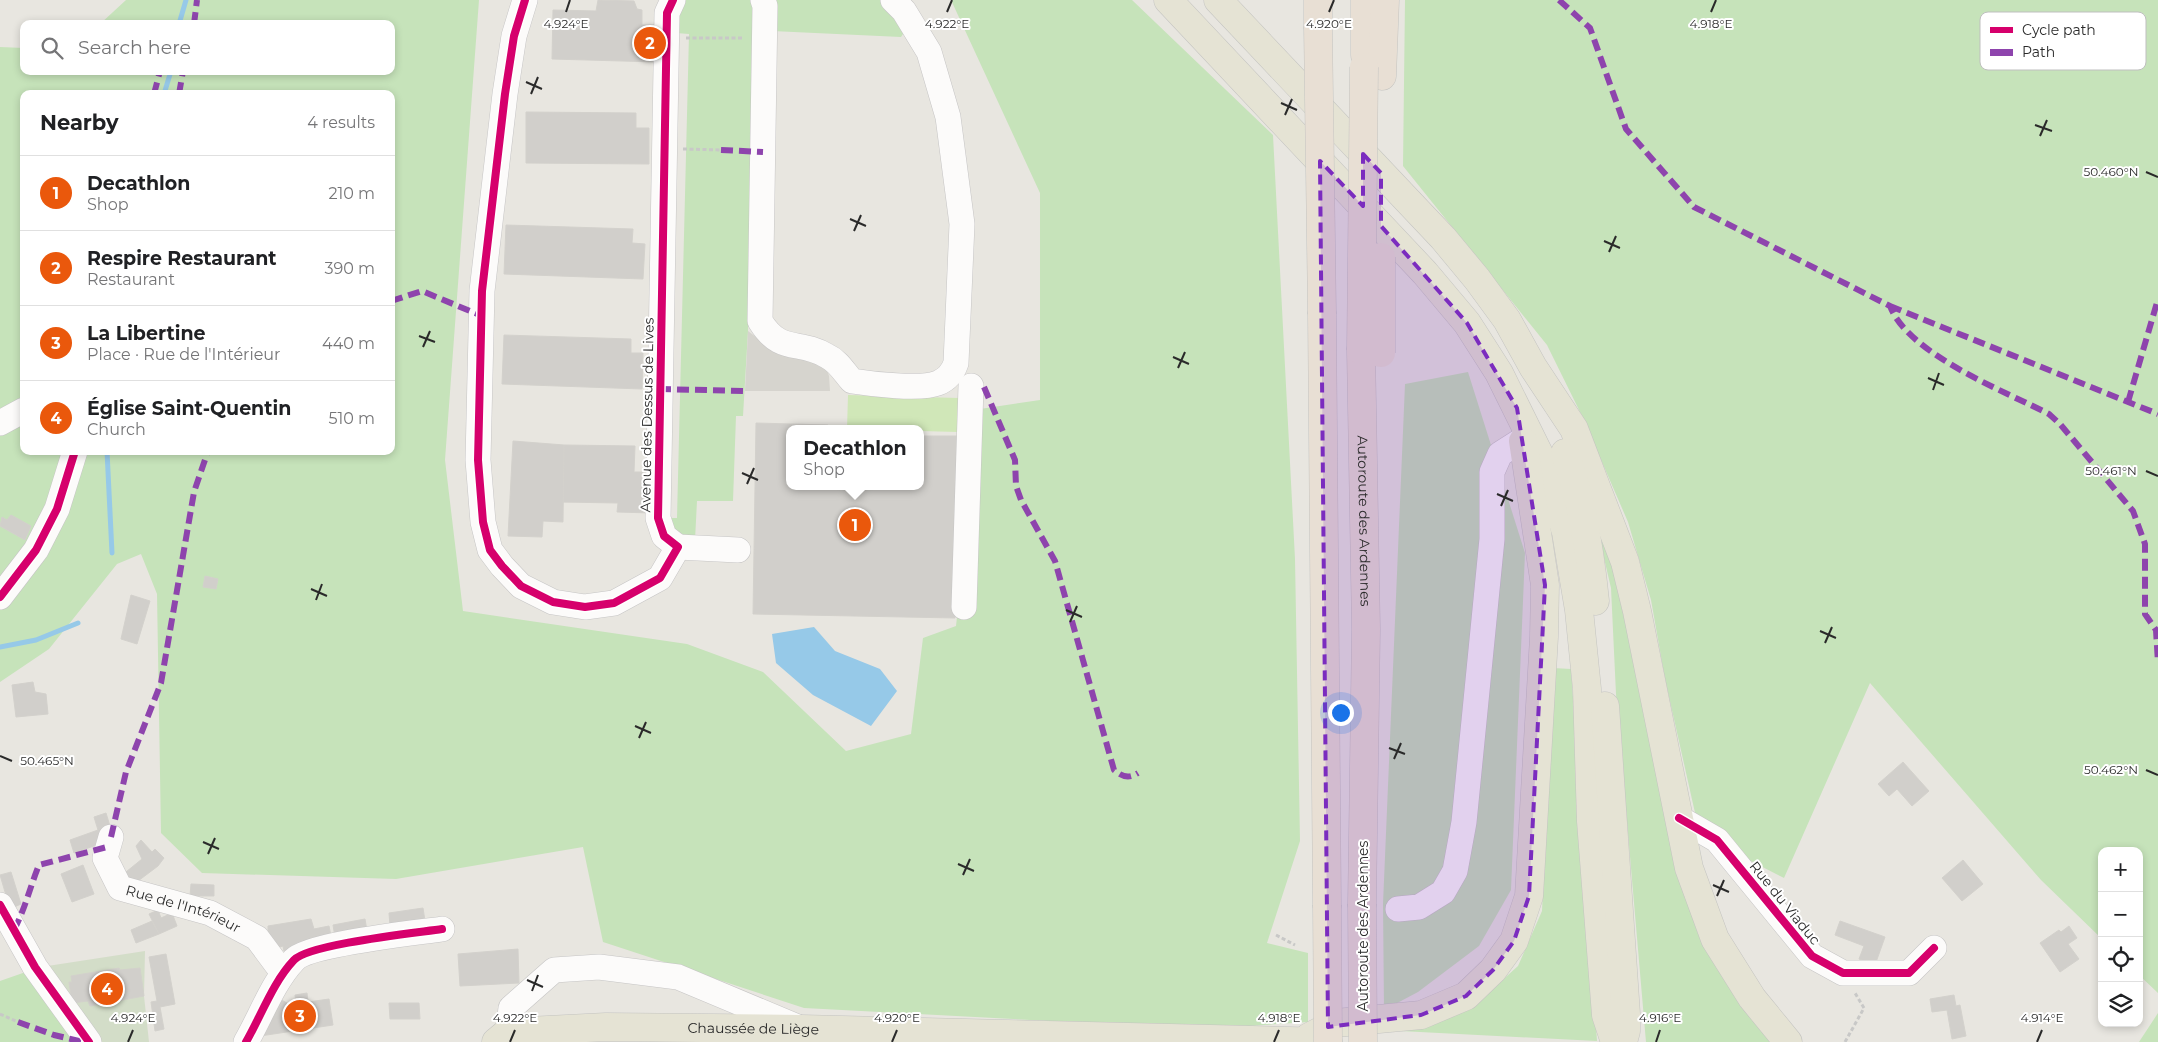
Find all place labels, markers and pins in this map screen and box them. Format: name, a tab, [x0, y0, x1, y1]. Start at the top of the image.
pin: 2	[634, 24, 666, 62]
pin: 1	[839, 506, 871, 544]
pin: 4	[91, 970, 123, 1008]
pin: 3	[284, 997, 316, 1035]

